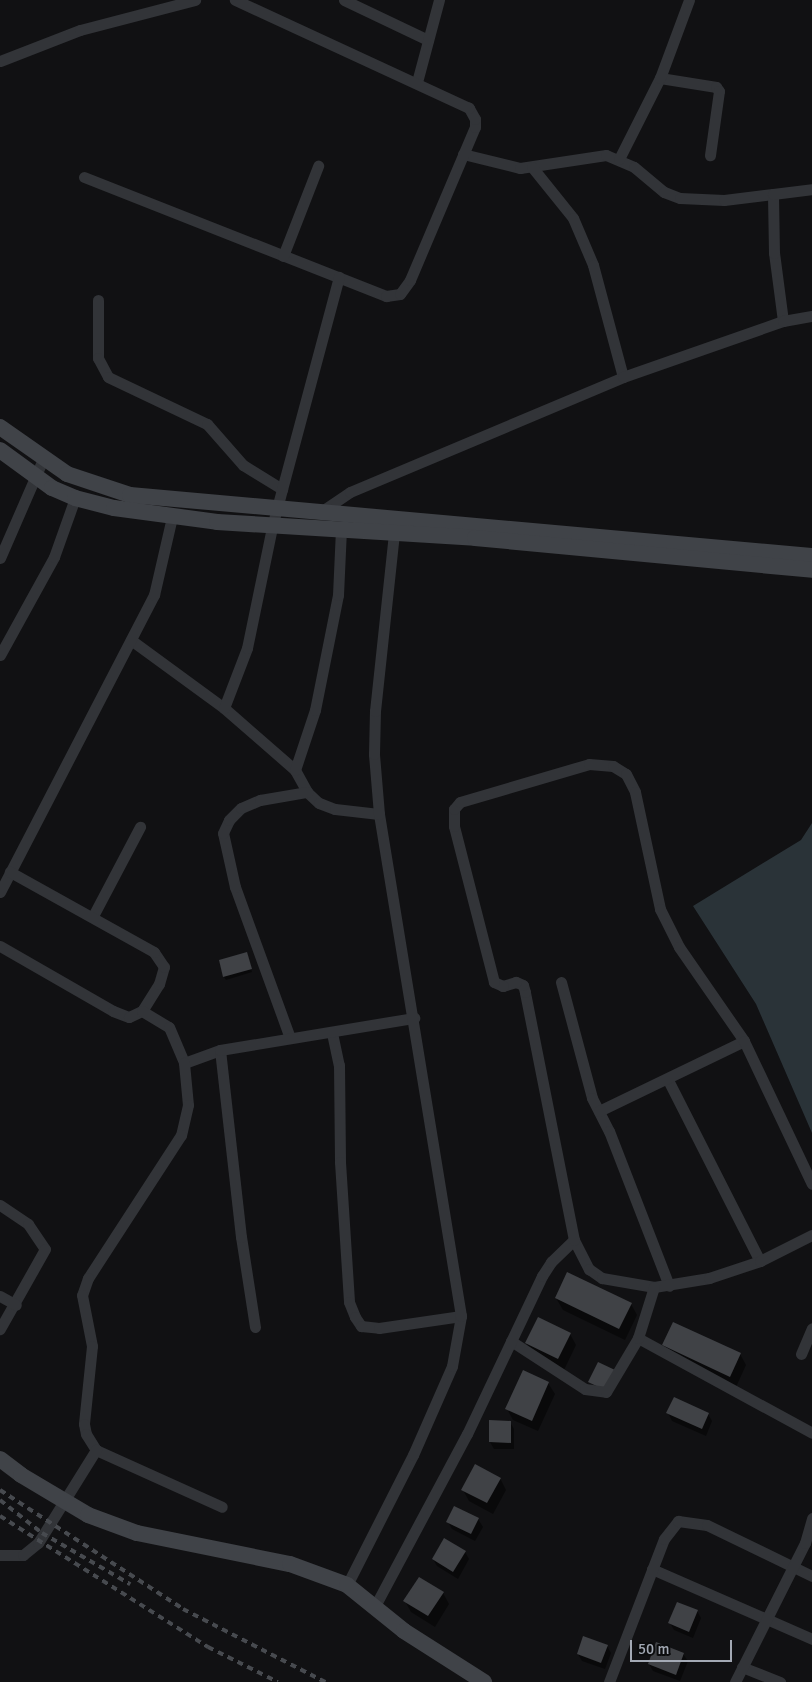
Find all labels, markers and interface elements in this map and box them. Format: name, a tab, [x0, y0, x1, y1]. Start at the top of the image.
scale bar	[632, 1630, 734, 1662]
text: 50 m	[638, 1640, 669, 1658]

